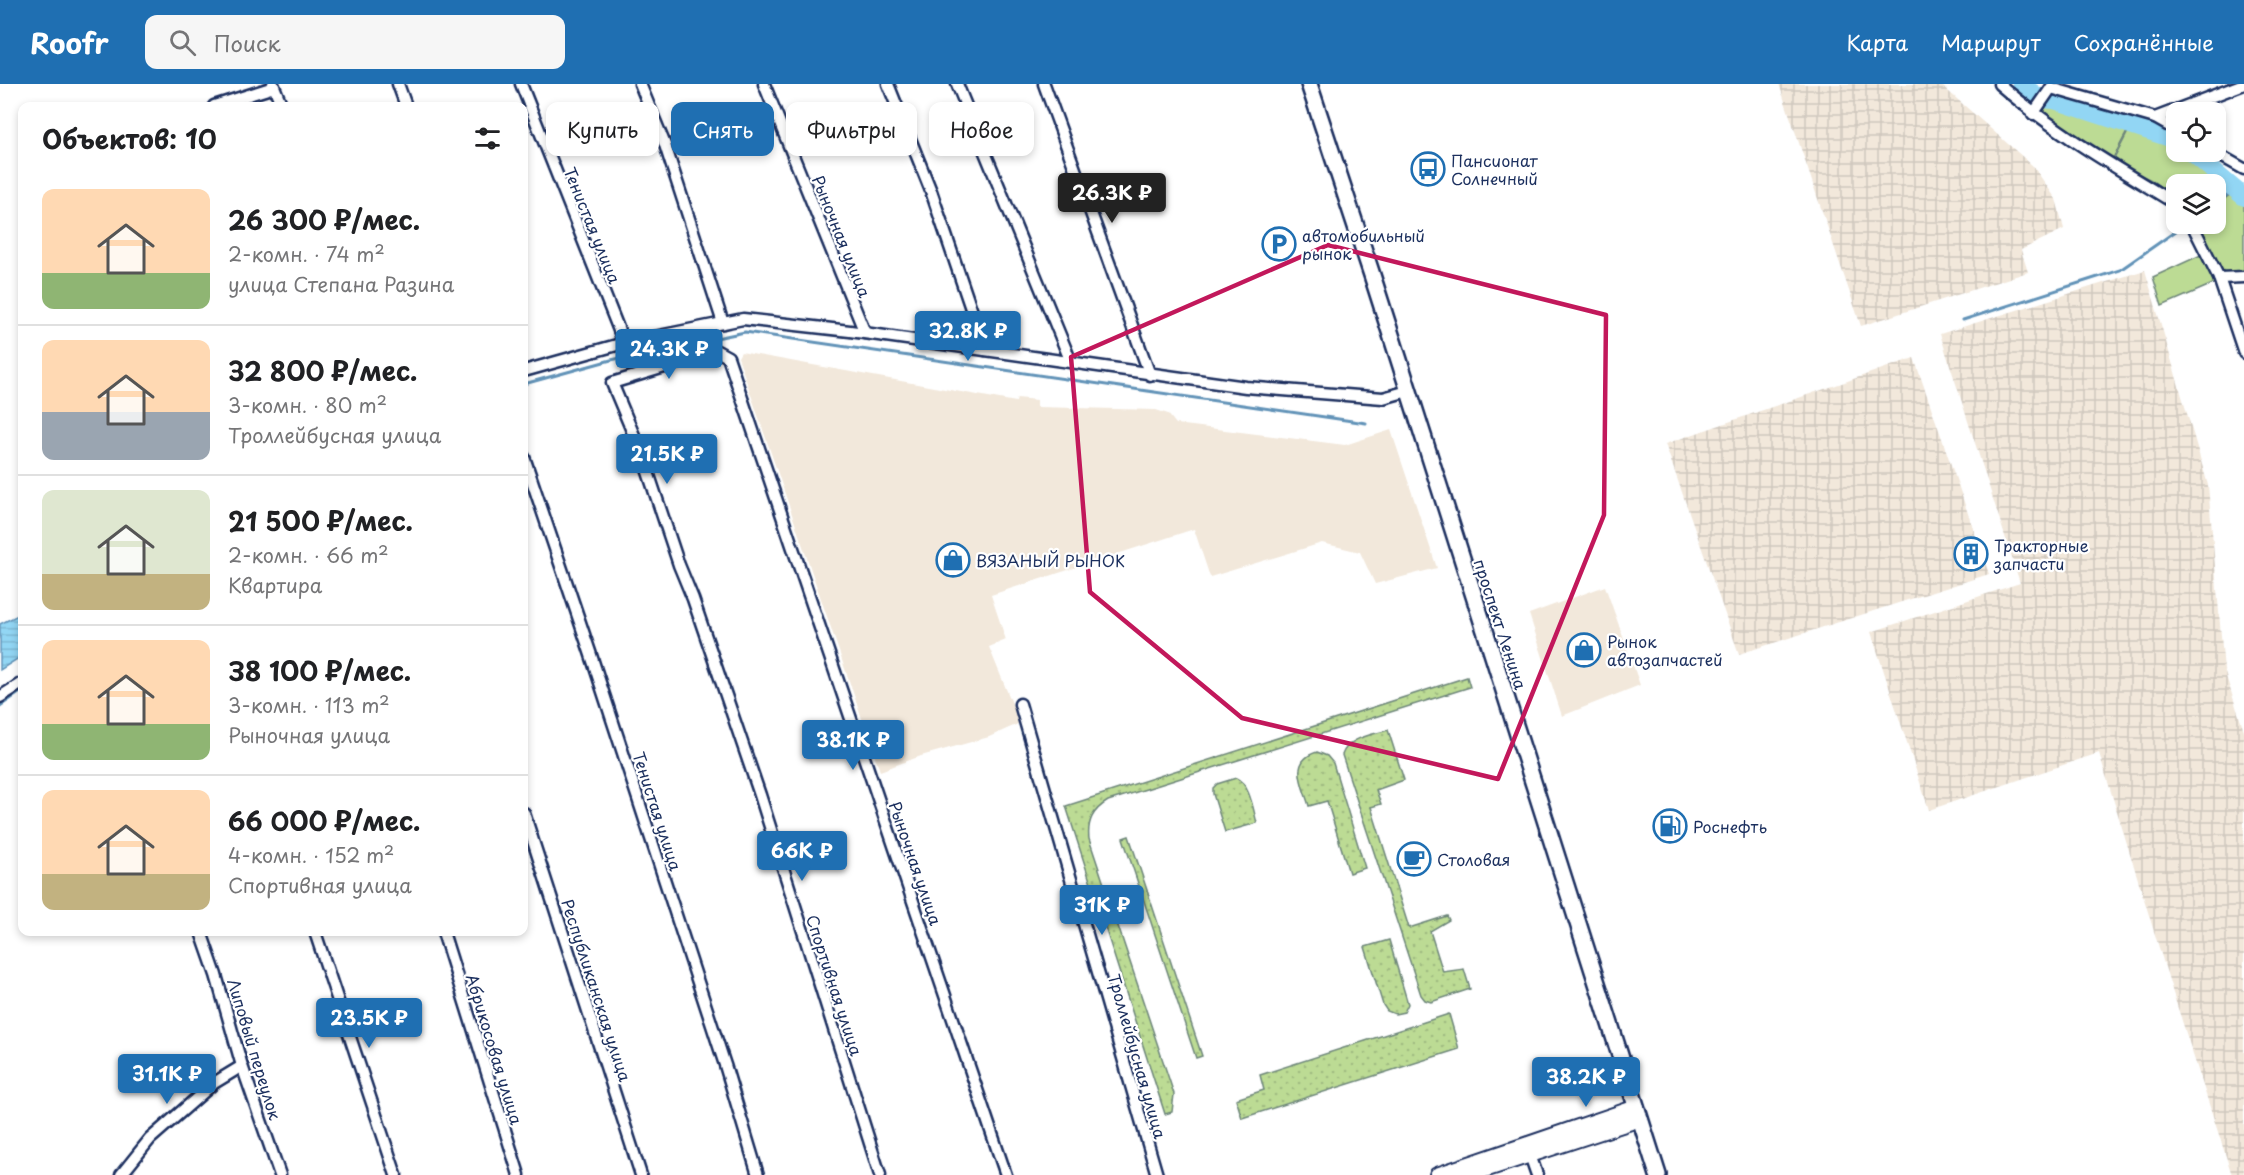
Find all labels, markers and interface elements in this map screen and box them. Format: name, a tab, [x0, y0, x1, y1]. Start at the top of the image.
search box	[145, 15, 565, 69]
text: Roofr	[30, 21, 109, 64]
icon: search	[166, 26, 199, 59]
text: Поиск	[214, 26, 281, 59]
text: Карта	[1847, 26, 1908, 58]
text: Маршрут	[1941, 26, 2041, 58]
text: Сохранённые	[2074, 26, 2214, 58]
chip: Купить	[546, 102, 659, 156]
chip: Снять	[671, 102, 774, 156]
chip: Фильтры	[786, 102, 917, 156]
chip: Новое	[929, 102, 1034, 156]
map controls	[2166, 102, 2226, 234]
button: locate	[2166, 102, 2226, 162]
text: Объектов: 10	[42, 119, 217, 158]
icon: filters	[471, 122, 504, 155]
place label: Пансионат Солнечный	[1451, 148, 1539, 190]
bus stop icon: Пансионат Солнечный	[1410, 151, 1446, 187]
street label: Тенистая улица	[559, 163, 627, 287]
street label: Рыночная улица	[807, 171, 877, 301]
pin: 26.3K ₽	[1057, 173, 1167, 224]
button: layers	[2166, 174, 2226, 234]
text: 26.3K ₽	[1072, 177, 1152, 207]
text: 26 300 ₽/мес.	[228, 200, 420, 239]
icon: home	[90, 213, 162, 285]
place label: автомобильный рынок	[1302, 223, 1425, 265]
parking icon: автомобильный рынок	[1261, 226, 1297, 262]
text: 2-комн. · 74 m²	[228, 239, 385, 269]
text: улица Степана Разина	[228, 269, 454, 299]
pin: 32.8K ₽	[913, 311, 1023, 362]
text: 32.8K ₽	[929, 315, 1007, 345]
pin: 24.3K ₽	[614, 329, 724, 380]
text: 24.3K ₽	[629, 333, 709, 363]
text: 32 800 ₽/мес.	[228, 351, 417, 390]
icon: home	[90, 364, 162, 436]
text: 3-комн. · 80 m²	[228, 390, 387, 420]
text: Троллейбусная улица	[228, 420, 441, 450]
pin: 21.5K ₽	[612, 434, 722, 485]
text: 21.5K ₽	[630, 438, 704, 468]
text: 21 500 ₽/мес.	[228, 501, 413, 540]
icon: home	[90, 514, 162, 586]
place label: Тракторные запчасти	[1993, 533, 2089, 575]
building icon: Тракторные запчасти	[1953, 536, 1989, 572]
text: 2-комн. · 66 m²	[228, 540, 389, 570]
shop icon: ВЯЗАНЫЙ РЫНОК	[935, 542, 971, 578]
place label: ВЯЗАНЫЙ РЫНОК	[976, 548, 1125, 572]
street label: проспект Ленина	[1469, 556, 1533, 692]
text: Квартира	[228, 570, 322, 600]
place label: Рынок автозапчастей	[1607, 629, 1723, 671]
shop icon: Рынок автозапчастей	[1566, 632, 1602, 668]
text: 38 100 ₽/мес.	[228, 651, 411, 690]
icon: home	[90, 664, 162, 736]
text: 3-комн. · 113 m²	[228, 690, 390, 720]
text: Рыночная улица	[228, 720, 390, 750]
pin: 38.1K ₽	[798, 720, 908, 771]
text: 38.1K ₽	[816, 724, 890, 754]
street label: Тенистая улица	[627, 748, 689, 874]
street label: Рыночная улица	[884, 798, 948, 928]
text: 66 000 ₽/мес.	[228, 801, 420, 840]
fuel station icon: Роснефть	[1652, 808, 1688, 844]
icon: home	[90, 814, 162, 886]
place label: Роснефть	[1693, 814, 1767, 838]
pin: 66K ₽	[760, 831, 844, 882]
text: 66K ₽	[771, 835, 833, 865]
text: 4-комн. · 152 m²	[228, 840, 394, 870]
cafe icon: Столовая	[1396, 841, 1432, 877]
place label: Столовая	[1437, 847, 1510, 871]
text: Спортивная улица	[228, 870, 412, 900]
pin: 31K ₽	[1060, 885, 1144, 936]
text: 31K ₽	[1074, 889, 1130, 919]
street label: Республиканская улица	[556, 896, 638, 1084]
street label: Спортивная улица	[801, 911, 869, 1059]
street label: Абрикосовая улица	[461, 971, 529, 1127]
street label: Троллейбусная улица	[1103, 971, 1173, 1141]
street label: Липовый переулок	[222, 975, 288, 1123]
pin: 23.5K ₽	[314, 998, 424, 1049]
text: 23.5K ₽	[330, 1002, 408, 1032]
pin: 31.1K ₽	[112, 1054, 222, 1105]
pin: 38.2K ₽	[1531, 1057, 1641, 1108]
text: 31.1K ₽	[132, 1058, 202, 1088]
text: 38.2K ₽	[1546, 1061, 1626, 1091]

